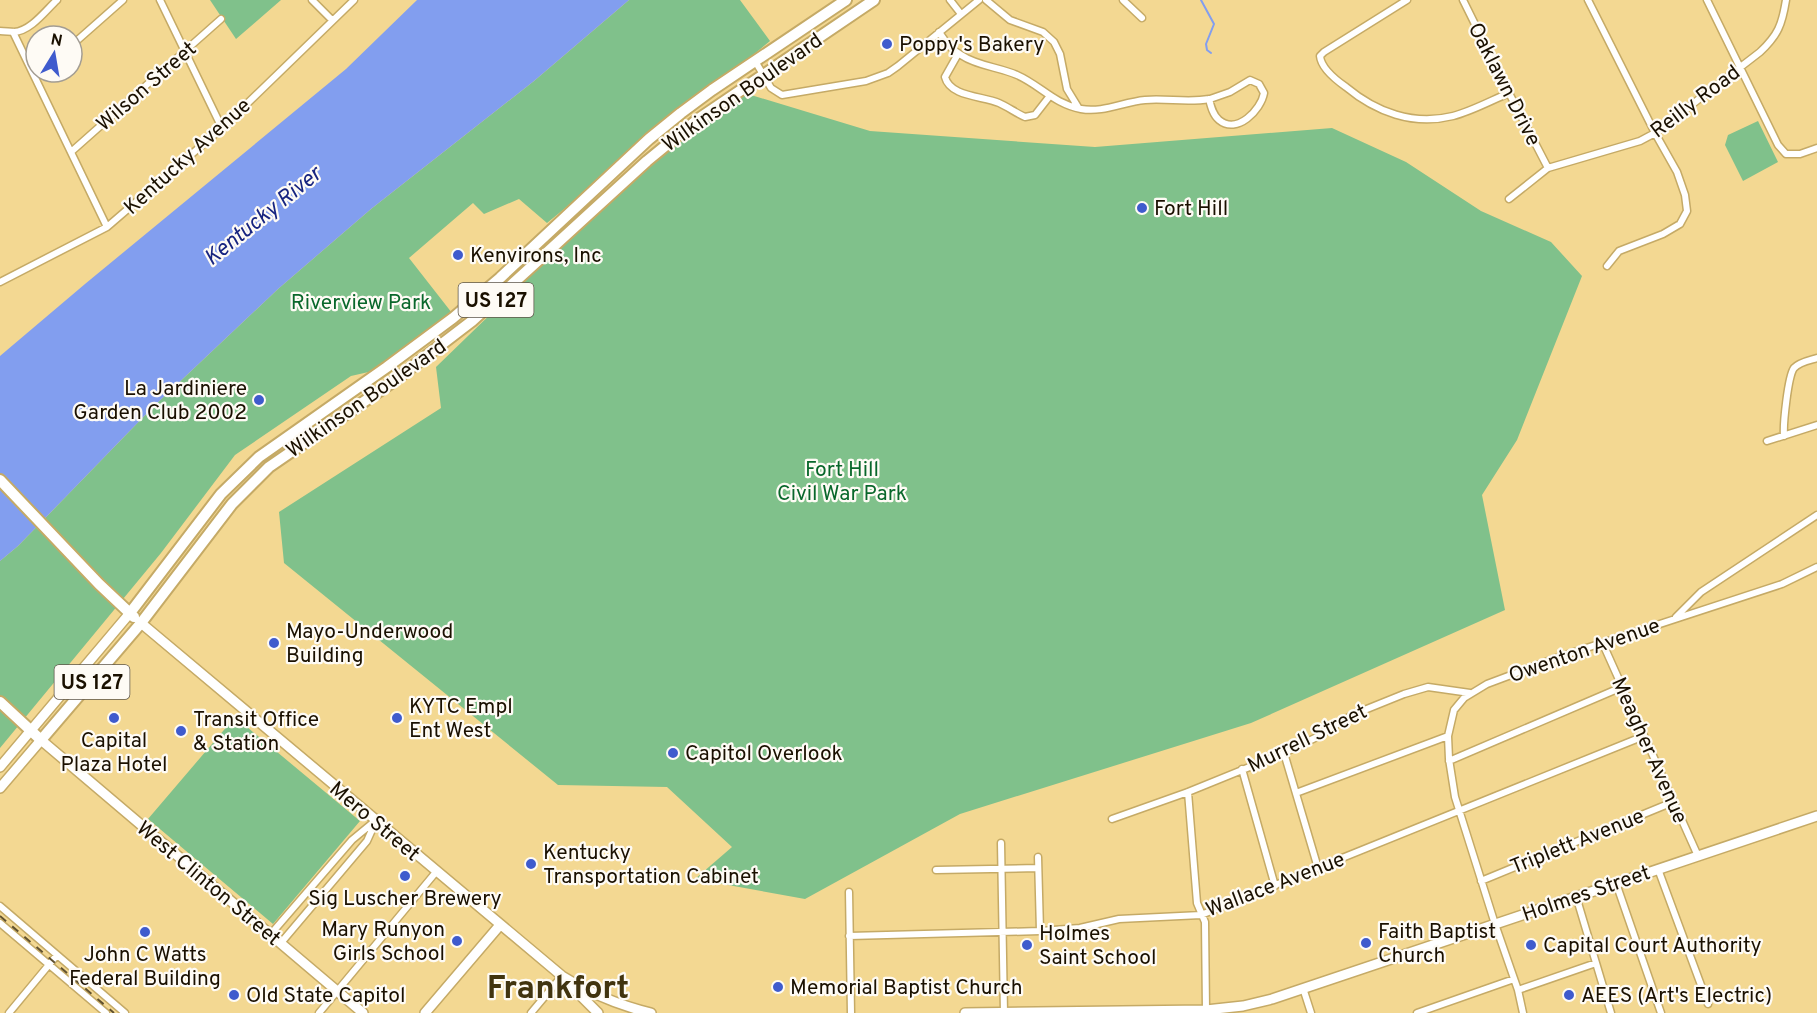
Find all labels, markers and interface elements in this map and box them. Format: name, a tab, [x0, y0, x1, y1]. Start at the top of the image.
street label: Oaklawn Drive	[1461, 18, 1546, 151]
north arrow	[24, 24, 84, 84]
street label: Wilkinson Boulevard	[657, 28, 828, 159]
text: N	[49, 30, 64, 52]
place label: Poppy's Bakery	[899, 32, 1044, 59]
street label: Wilson Street	[91, 36, 203, 138]
marker: Poppy's Bakery	[880, 37, 894, 51]
street label: Reilly Road	[1646, 60, 1746, 145]
street label: Kentucky Avenue	[119, 93, 257, 221]
water label: Kentucky River	[200, 160, 329, 272]
place label: Fort Hill	[1154, 196, 1228, 223]
marker: Fort Hill	[1135, 201, 1149, 215]
place label: Kenvirons, Inc	[470, 243, 602, 270]
marker: Kenvirons, Inc	[451, 248, 465, 262]
road number: US 127	[458, 283, 534, 317]
park label: Riverview Park	[291, 290, 431, 317]
street label: Wilkinson Boulevard	[281, 334, 452, 465]
place label: La Jardiniere Garden Club 2002	[73, 376, 247, 427]
marker: La Jardiniere Garden Club 2002	[252, 393, 266, 407]
park label: Fort Hill Civil War Park	[777, 457, 907, 508]
street label: Owenton Avenue	[1505, 613, 1664, 690]
place label: Mayo-Underwood Building	[286, 619, 453, 670]
marker: Mayo-Underwood Building	[267, 636, 281, 650]
road number: US 127	[54, 665, 130, 699]
street label: Meagher Avenue	[1604, 673, 1693, 828]
place label: KYTC Empl Ent West	[409, 694, 513, 745]
street label: Murrell Street	[1243, 699, 1372, 780]
place label: Transit Office & Station	[193, 707, 319, 758]
marker: Capital Plaza Hotel	[107, 711, 121, 725]
marker: KYTC Empl Ent West	[390, 711, 404, 725]
marker: Transit Office & Station	[174, 724, 188, 738]
place label: Capital Plaza Hotel	[60, 728, 168, 779]
place label: Capitol Overlook	[685, 741, 843, 768]
marker: Capitol Overlook	[666, 746, 680, 760]
street label: Mero Street	[323, 776, 425, 868]
street label: Triplett Avenue	[1507, 803, 1649, 882]
street label: West Clinton Street	[130, 816, 286, 953]
place label: Kentucky Transportation Cabinet	[543, 840, 759, 891]
street label: Wallace Avenue	[1202, 846, 1349, 924]
marker: Kentucky Transportation Cabinet	[524, 857, 538, 871]
street label: Holmes Street	[1519, 860, 1654, 929]
marker: Sig Luscher Brewery	[398, 869, 412, 883]
place label: Sig Luscher Brewery	[308, 886, 502, 913]
place label: Mary Runyon Girls School	[321, 917, 445, 968]
place label: Faith Baptist Church	[1378, 919, 1496, 970]
place label: Holmes Saint School	[1039, 921, 1156, 972]
marker: John C Watts Federal Building	[138, 925, 152, 939]
place label: Capital Court Authority	[1543, 933, 1762, 960]
marker: Mary Runyon Girls School	[450, 934, 464, 948]
marker: Faith Baptist Church	[1359, 936, 1373, 950]
marker: Holmes Saint School	[1020, 938, 1034, 952]
marker: Capital Court Authority	[1524, 938, 1538, 952]
place label: John C Watts Federal Building	[69, 942, 221, 993]
district label: Frankfort	[487, 969, 629, 1011]
place label: Memorial Baptist Church	[790, 975, 1023, 1002]
marker: Memorial Baptist Church	[771, 980, 785, 994]
place label: Old State Capitol	[246, 983, 405, 1010]
place label: AEES (Art's Electric)	[1581, 983, 1772, 1010]
marker: Old State Capitol	[227, 988, 241, 1002]
marker: AEES (Art's Electric)	[1562, 988, 1576, 1002]

